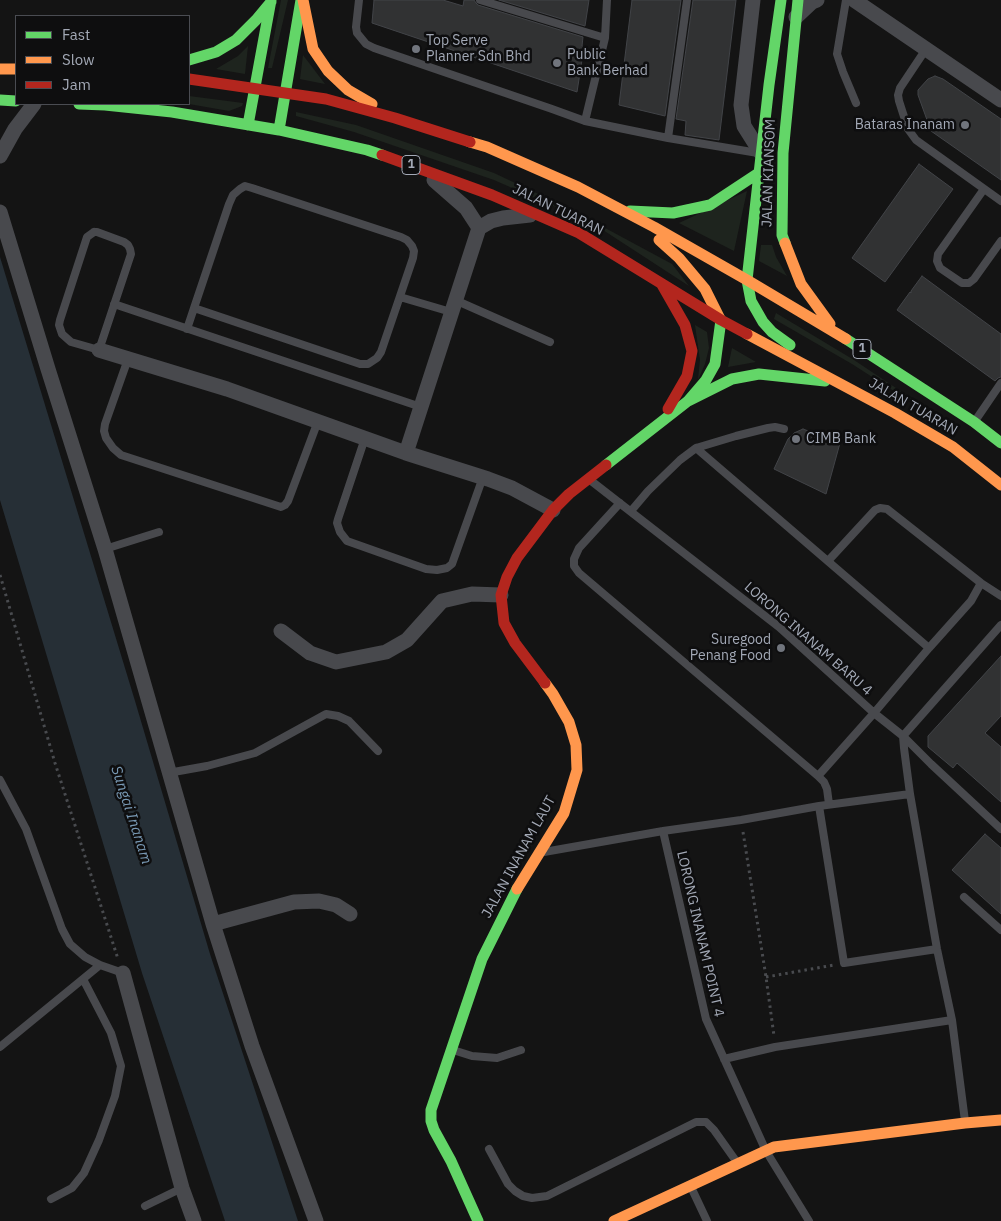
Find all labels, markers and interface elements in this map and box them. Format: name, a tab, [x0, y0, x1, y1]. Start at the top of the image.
legend	[15, 15, 190, 105]
text: Fast	[62, 25, 90, 44]
place label: Top Serve Planner Sdn Bhd	[426, 33, 531, 65]
marker: Top Serve Planner Sdn Bhd	[410, 43, 422, 55]
place label: Public Bank Berhad	[567, 47, 648, 80]
text: Slow	[62, 50, 95, 69]
marker: Public Bank Berhad	[551, 57, 563, 69]
text: Jam	[62, 75, 91, 94]
place label: Bataras Inanam	[855, 117, 955, 133]
street label: JALAN KIANSOM	[759, 119, 779, 227]
marker: Bataras Inanam	[959, 119, 971, 131]
road number: 1	[402, 156, 420, 174]
street label: JALAN TUARAN	[510, 181, 606, 239]
road number: 1	[853, 339, 871, 358]
street label: JALAN TUARAN	[866, 375, 960, 439]
place label: CIMB Bank	[806, 431, 876, 447]
marker: CIMB Bank	[790, 433, 802, 445]
street label: LORONG INANAM BARU 4	[741, 579, 875, 699]
place label: Suregood Penang Food	[690, 632, 771, 664]
marker: Suregood Penang Food	[775, 642, 787, 654]
water label: Sungai Inanam	[107, 764, 155, 866]
street label: JALAN INANAM LAUT	[478, 793, 560, 921]
street label: LORONG INANAM POINT 4	[673, 849, 727, 1019]

